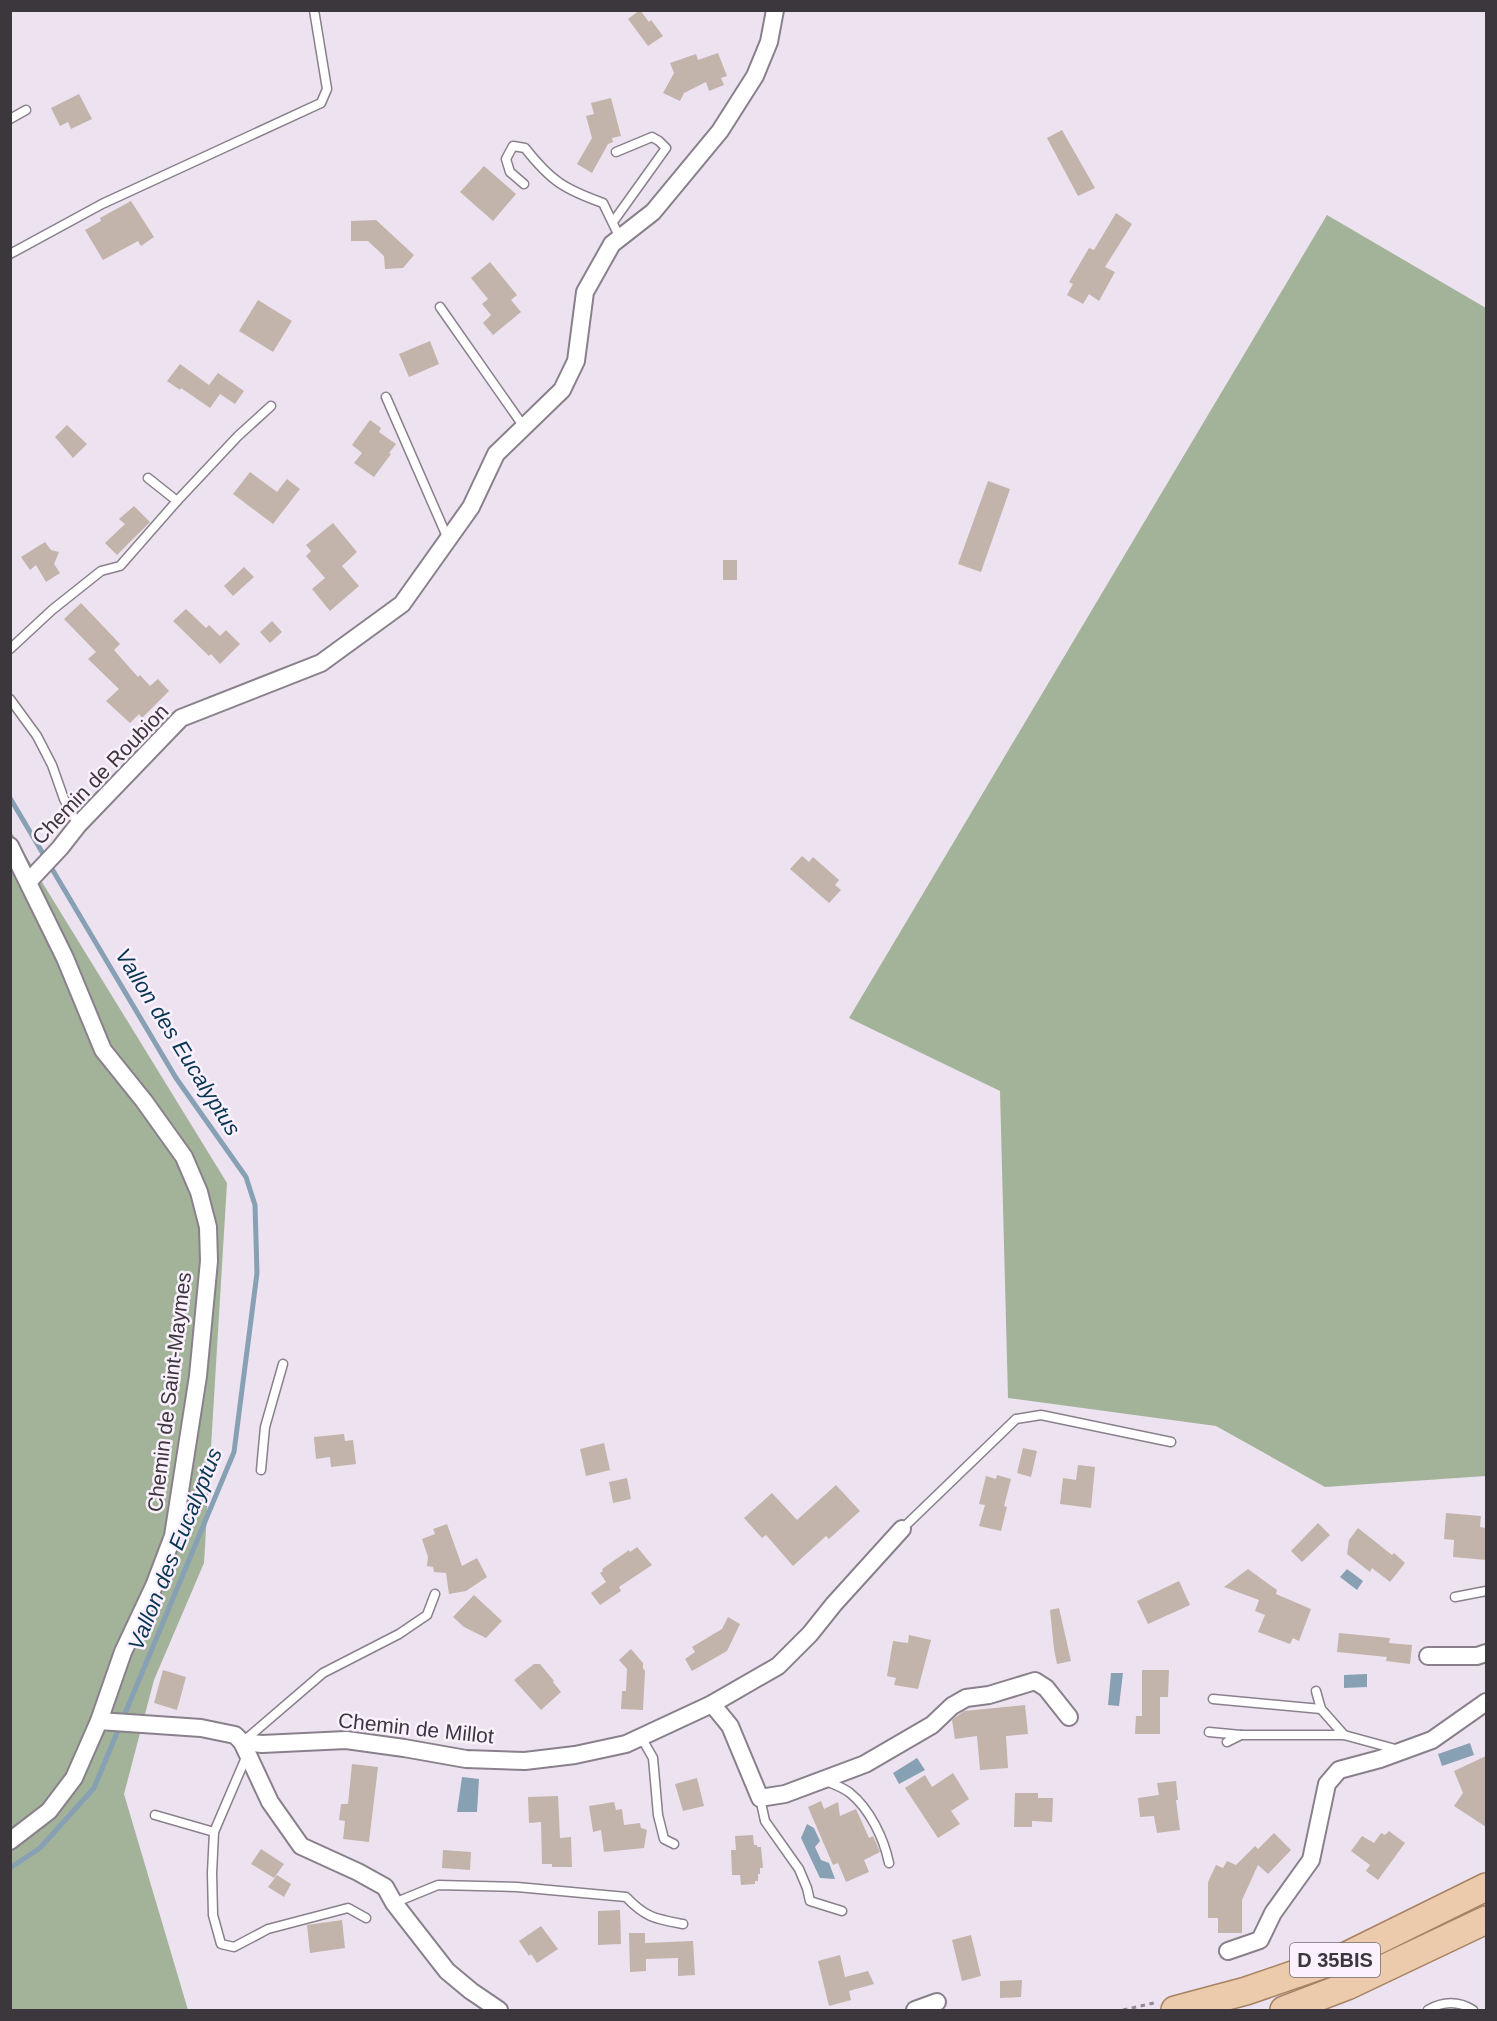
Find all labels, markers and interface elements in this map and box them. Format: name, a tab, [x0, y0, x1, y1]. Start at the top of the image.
street label: Chemin de Roubion	[27, 699, 173, 849]
water label: Vallon des Eucalyptus	[110, 944, 246, 1140]
street label: Chemin de Saint-Maymes	[143, 1271, 195, 1513]
water label: Vallon des Eucalyptus	[123, 1444, 227, 1654]
street label: Chemin de Millot	[337, 1708, 495, 1748]
road number: D 35BIS	[1290, 1943, 1380, 1977]

